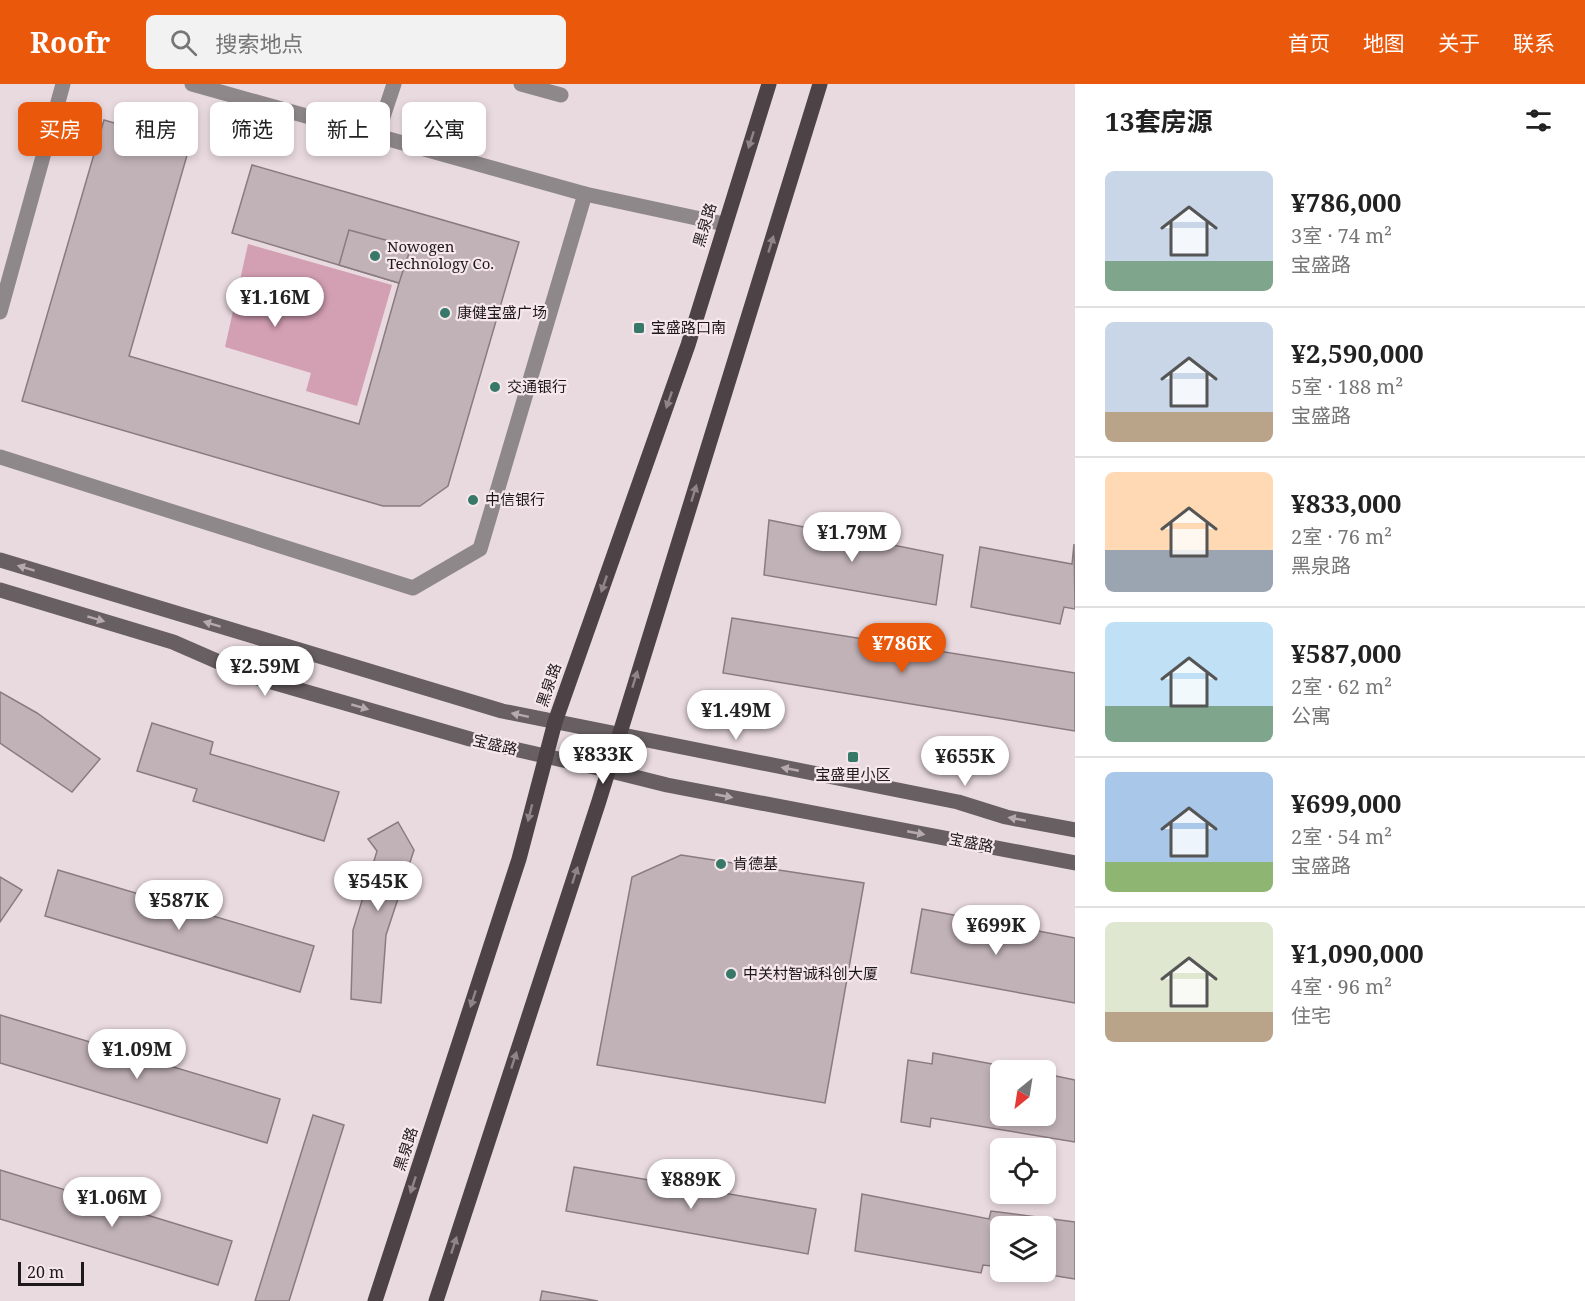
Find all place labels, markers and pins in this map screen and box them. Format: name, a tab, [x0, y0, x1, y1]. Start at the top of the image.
place label: Nowogen Technology Co.	[387, 236, 494, 273]
marker: Nowogen Technology Co.	[368, 249, 382, 263]
pin: ¥1.16M	[226, 277, 324, 328]
place label: 康健宝盛广场	[457, 302, 547, 322]
marker: 康健宝盛广场	[438, 306, 452, 320]
place label: 宝盛路口南	[651, 317, 726, 337]
marker: 宝盛路口南	[632, 321, 646, 335]
place label: 交通银行	[507, 376, 567, 396]
marker: 交通银行	[488, 380, 502, 394]
place label: 中信银行	[485, 489, 545, 509]
marker: 中信银行	[466, 493, 480, 507]
pin: ¥1.79M	[803, 512, 901, 563]
pin: ¥786K	[860, 623, 944, 674]
pin: ¥2.59M	[216, 646, 314, 697]
pin: ¥1.49M	[687, 690, 785, 741]
pin: ¥833K	[561, 734, 645, 785]
pin: ¥655K	[923, 736, 1007, 787]
marker: 宝盛里小区	[846, 750, 860, 764]
place label: 宝盛里小区	[815, 764, 891, 784]
place label: 肯德基	[733, 853, 778, 873]
marker: 肯德基	[714, 857, 728, 871]
pin: ¥545K	[336, 861, 420, 912]
pin: ¥587K	[137, 880, 221, 931]
pin: ¥699K	[954, 905, 1038, 956]
place label: 中关村智诚科创大厦	[743, 963, 878, 983]
marker: 中关村智诚科创大厦	[724, 967, 738, 981]
pin: ¥1.09M	[88, 1029, 186, 1080]
pin: ¥889K	[649, 1159, 733, 1210]
pin: ¥1.06M	[63, 1177, 161, 1228]

